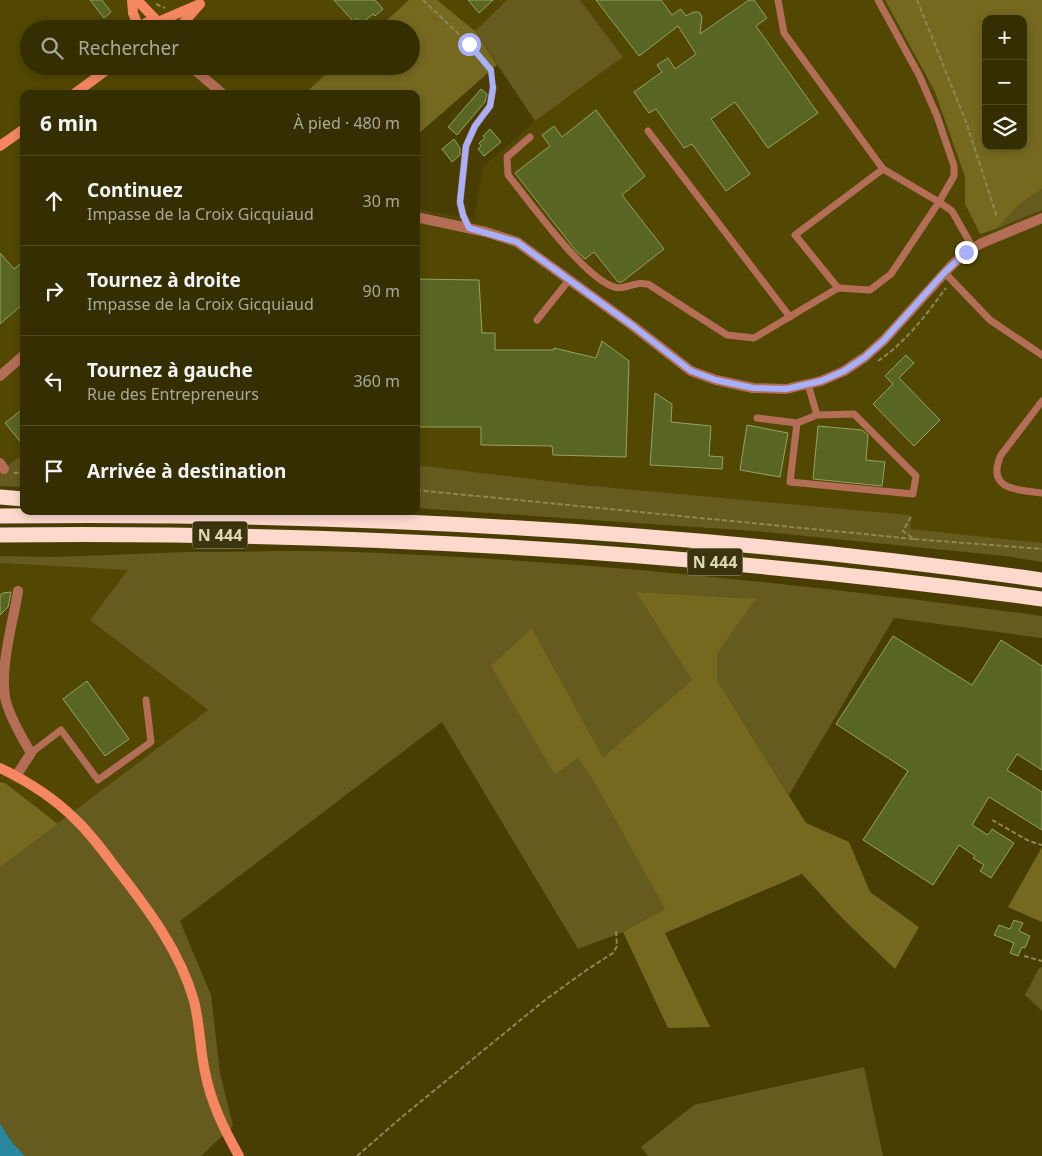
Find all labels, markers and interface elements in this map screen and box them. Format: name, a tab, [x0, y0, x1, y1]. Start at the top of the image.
map controls	[982, 15, 1027, 150]
button: +	[982, 15, 1027, 60]
search box	[20, 20, 420, 75]
route start	[458, 33, 481, 56]
icon: search	[38, 34, 66, 62]
text: Rechercher	[78, 35, 179, 61]
button: −	[982, 60, 1027, 105]
button: layers	[982, 105, 1027, 150]
text: 6 min	[40, 109, 98, 137]
text: À pied · 480 m	[294, 112, 400, 134]
text: Continuez	[87, 177, 183, 203]
icon: ahead	[40, 187, 68, 215]
text: 30 m	[363, 190, 400, 212]
text: Impasse de la Croix Gicquiaud	[87, 203, 314, 225]
route end	[955, 241, 978, 264]
text: Tournez à droite	[87, 267, 241, 293]
icon: right	[40, 277, 68, 305]
text: 90 m	[363, 280, 400, 302]
text: Impasse de la Croix Gicquiaud	[87, 293, 314, 315]
text: Tournez à gauche	[87, 357, 253, 383]
icon: left	[40, 367, 68, 395]
text: 360 m	[353, 370, 400, 392]
text: Rue des Entrepreneurs	[87, 383, 259, 405]
icon: arrive	[40, 457, 68, 485]
text: Arrivée à destination	[87, 458, 286, 484]
road number: N 444	[192, 522, 248, 548]
road number: N 444	[688, 548, 742, 576]

